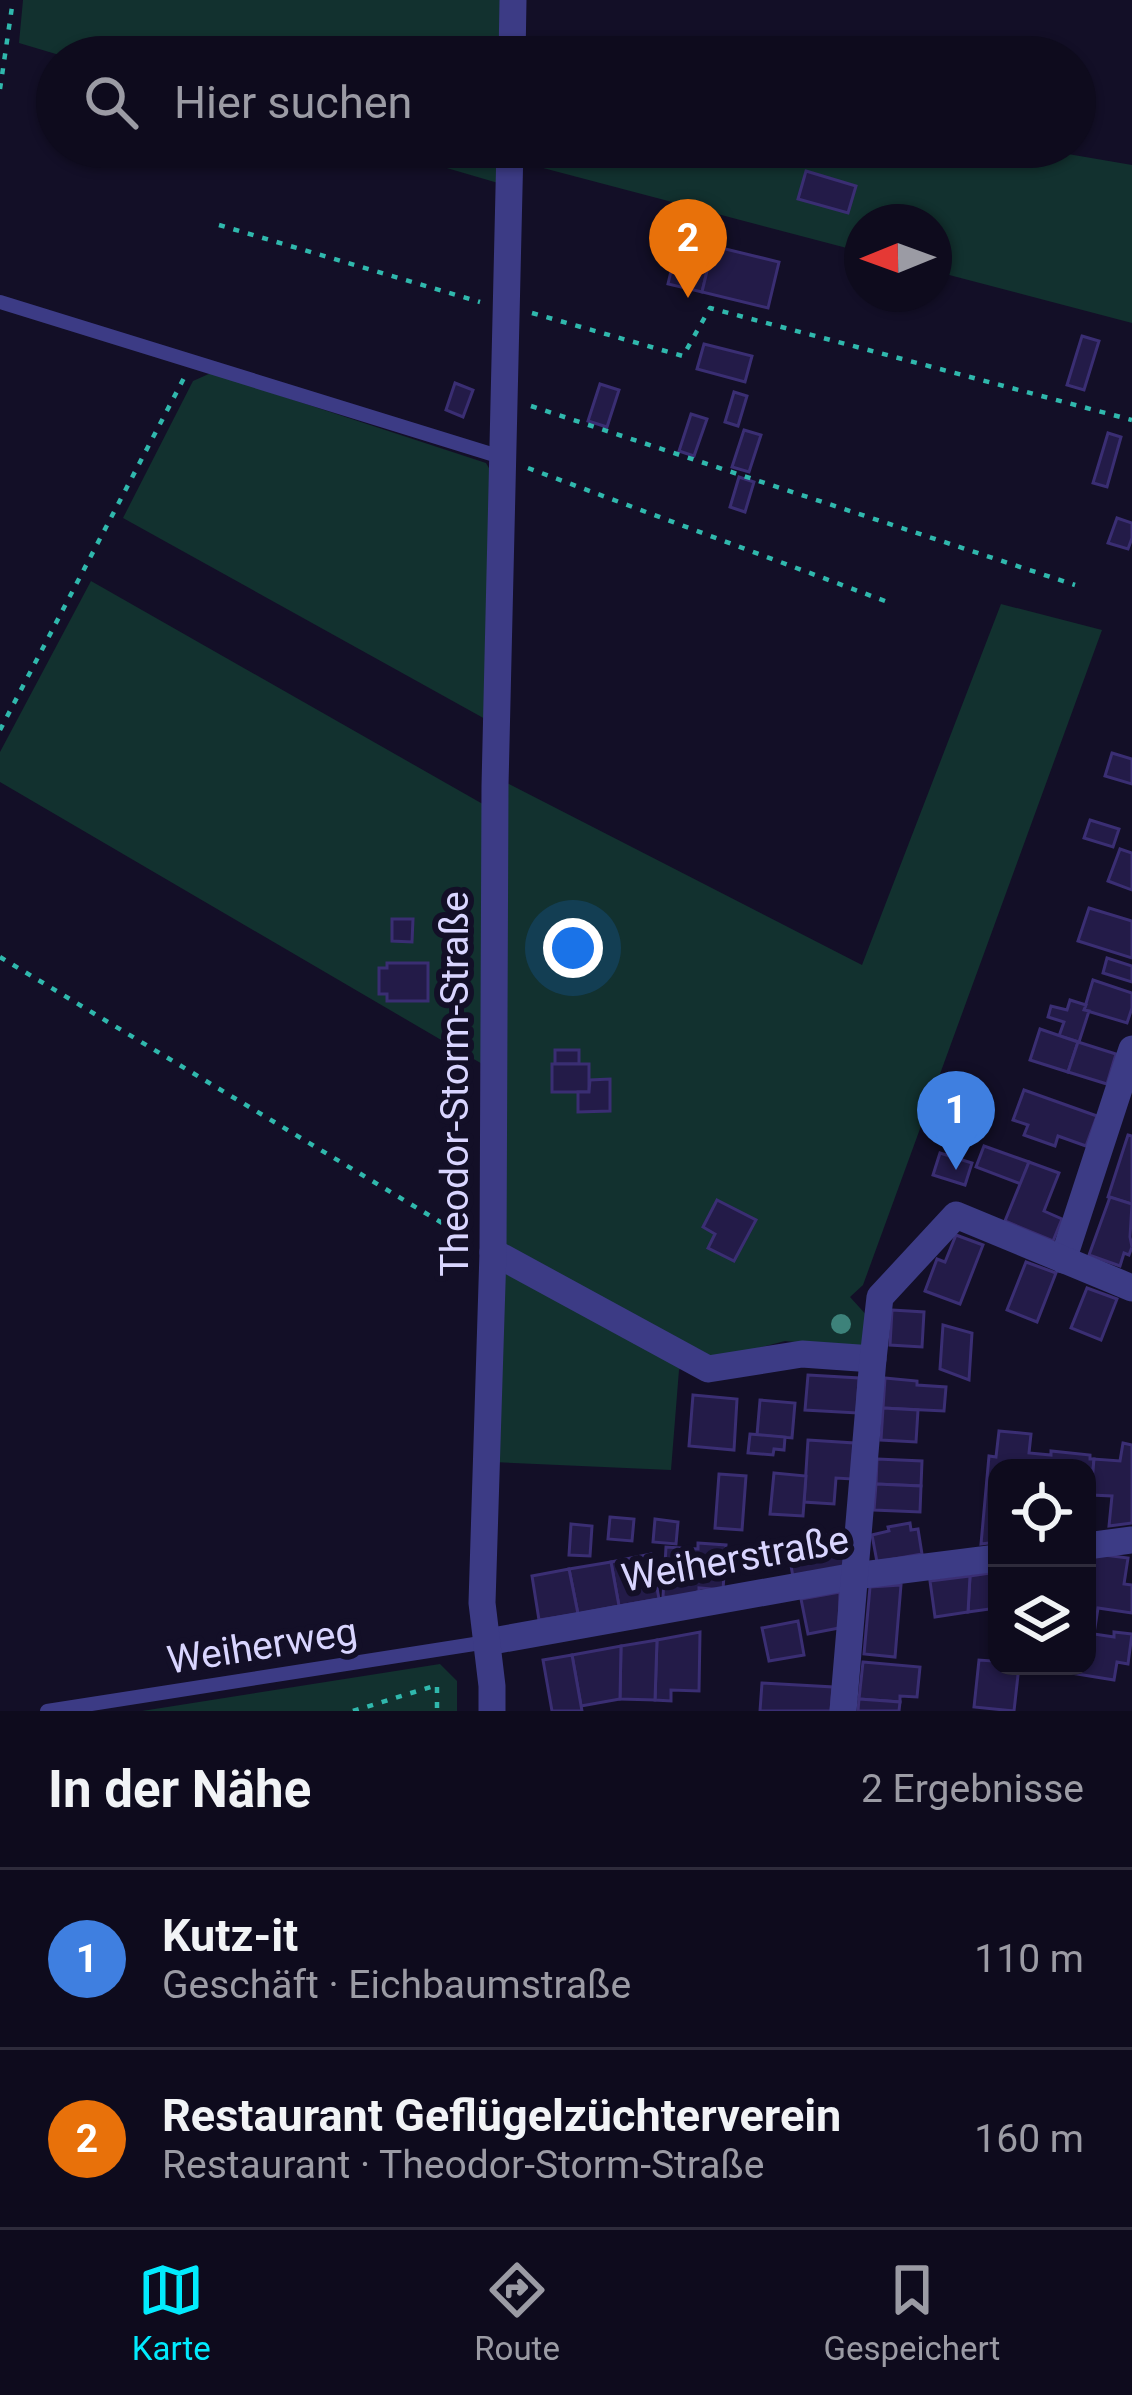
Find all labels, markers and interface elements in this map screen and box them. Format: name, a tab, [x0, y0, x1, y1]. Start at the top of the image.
search box	[36, 36, 1096, 168]
icon: search	[78, 69, 144, 135]
text: Hier suchen	[174, 76, 412, 129]
pin: 2	[649, 199, 727, 298]
north arrow	[844, 204, 952, 312]
street label: Theodor-Storm-Straße	[432, 891, 478, 1277]
your location	[543, 918, 603, 978]
pin: 1	[917, 1071, 995, 1170]
map controls	[988, 1459, 1096, 1675]
button: locate	[988, 1459, 1096, 1567]
street label: Weiherstraße	[618, 1516, 852, 1602]
button: layers	[988, 1567, 1096, 1675]
street label: Weiherweg	[164, 1608, 360, 1684]
text: In der Nähe	[48, 1760, 311, 1819]
text: 2 Ergebnisse	[861, 1766, 1084, 1812]
text: Kutz-it	[162, 1909, 298, 1962]
text: 1	[76, 1936, 98, 1982]
text: 110 m	[974, 1936, 1084, 1982]
text: Geschäft · Eichbaumstraße	[162, 1962, 631, 2008]
text: Restaurant Geflügelzüchterverein	[162, 2089, 841, 2142]
text: 2	[76, 2116, 98, 2162]
text: 160 m	[974, 2116, 1084, 2162]
text: Restaurant · Theodor-Storm-Straße	[162, 2142, 764, 2188]
tab: Karte	[132, 2257, 211, 2368]
tab: Route	[474, 2257, 560, 2368]
tab: Gespeichert	[823, 2257, 1000, 2368]

